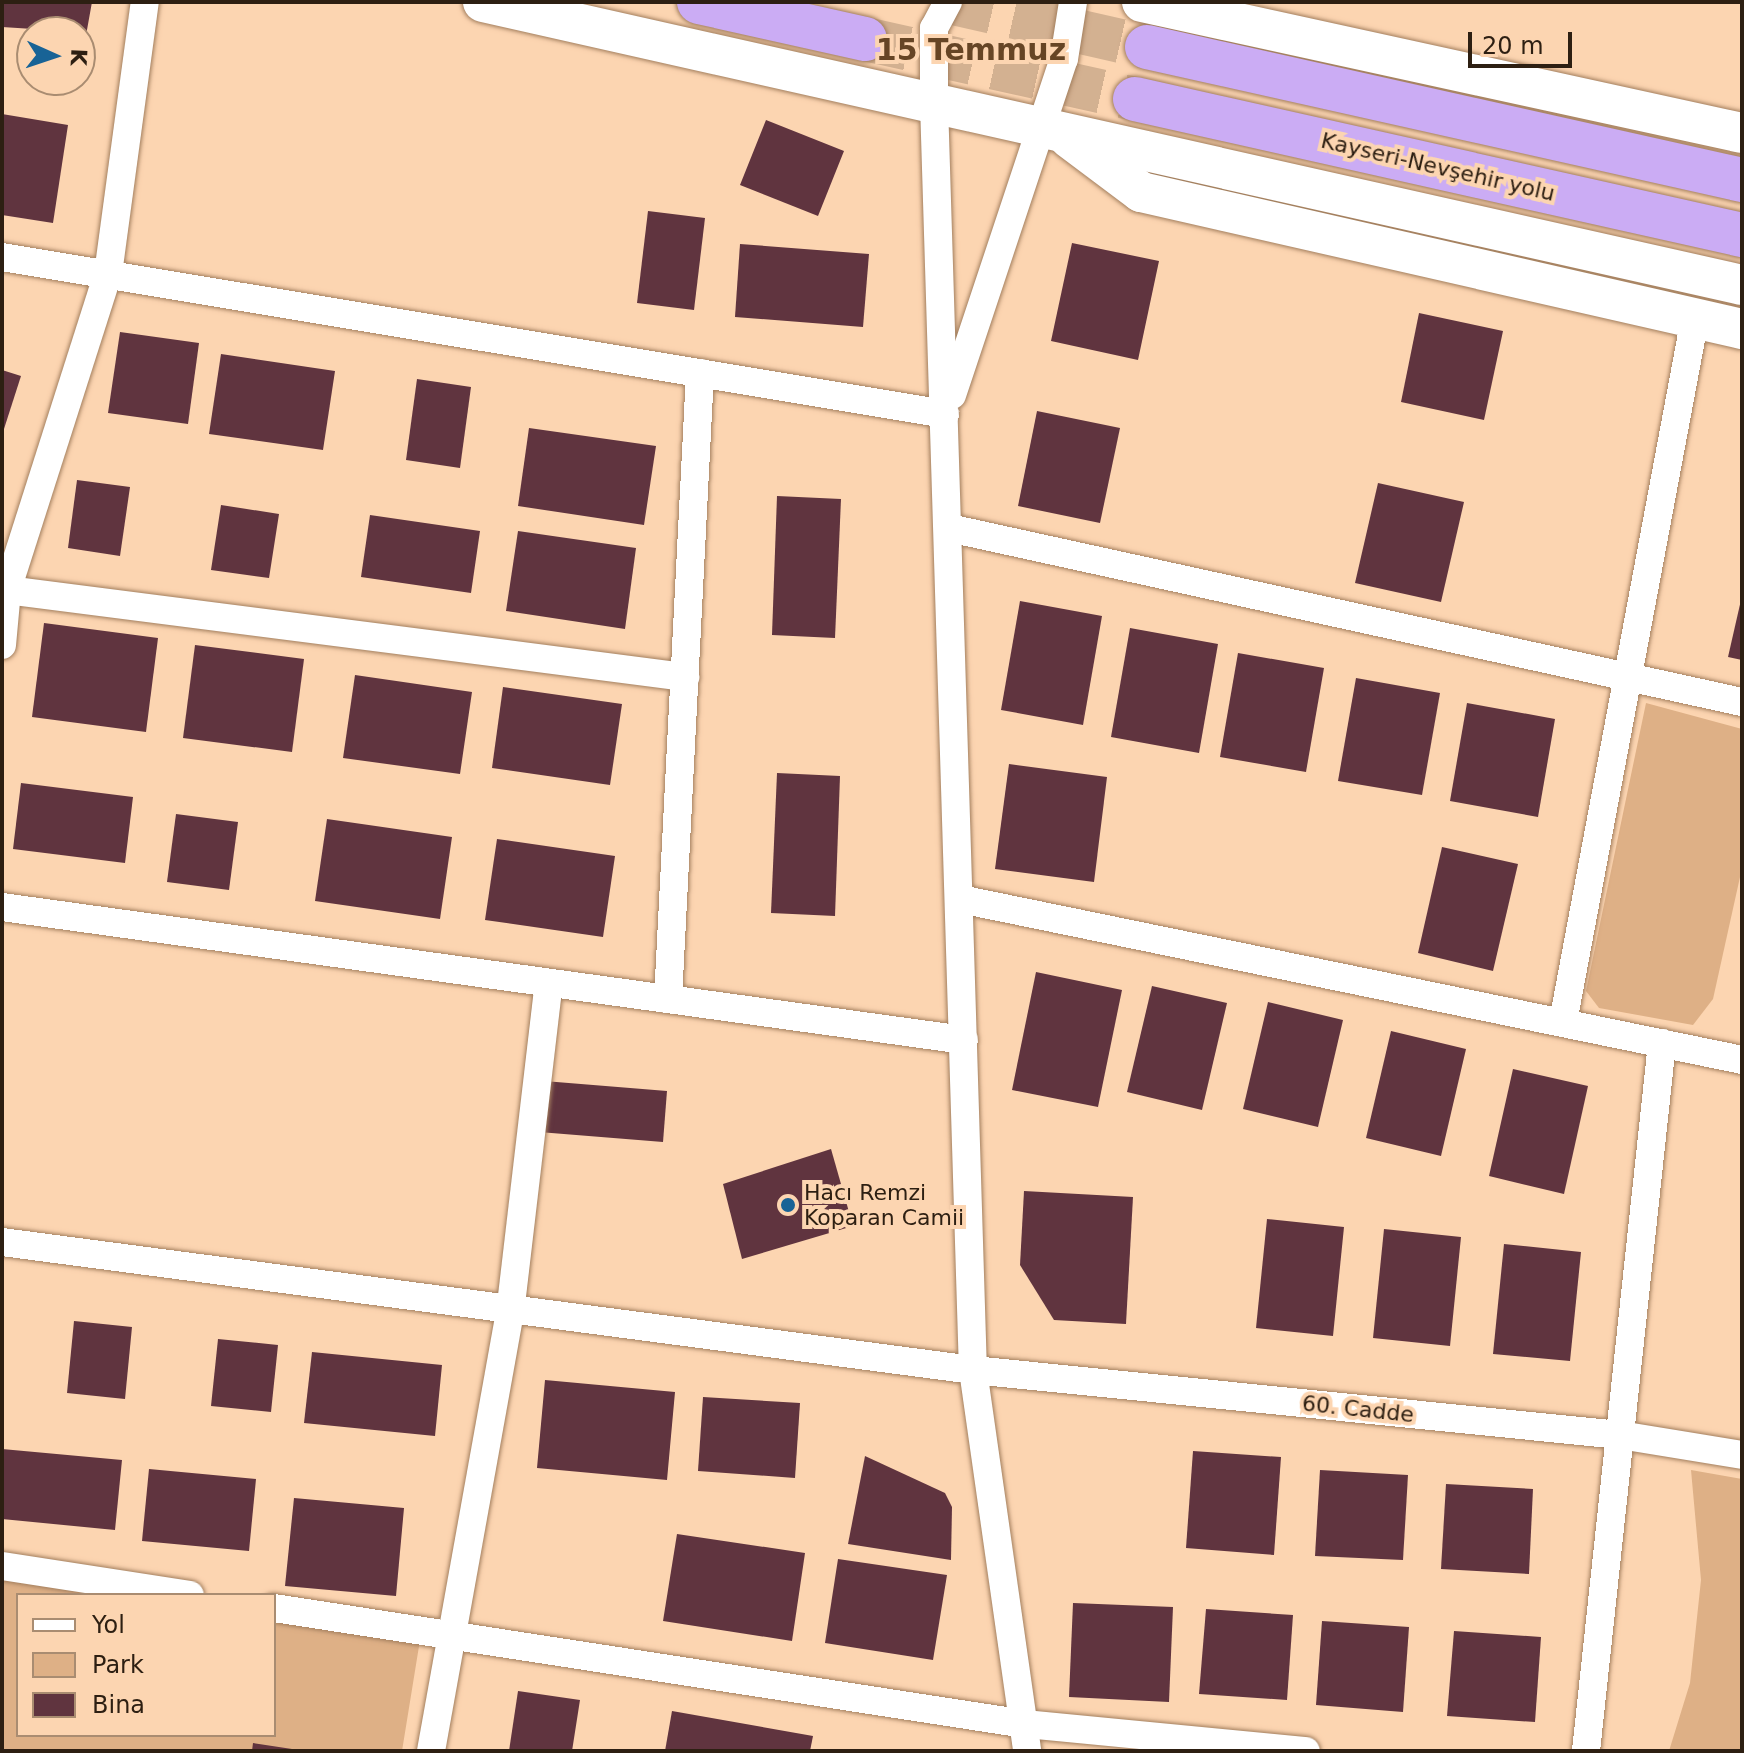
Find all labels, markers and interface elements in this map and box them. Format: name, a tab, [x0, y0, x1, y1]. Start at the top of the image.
north arrow	[16, 16, 96, 96]
scale bar	[1472, 16, 1576, 66]
district label: 15 Temmuz	[876, 32, 1066, 68]
text: 20 m	[1482, 32, 1544, 60]
text: K	[66, 48, 91, 66]
street label: Kayseri-Nevşehir yolu	[1318, 127, 1558, 207]
place label: Hacı Remzi Koparan Camii	[804, 1179, 964, 1230]
marker: Hacı Remzi Koparan Camii	[779, 1196, 797, 1214]
street label: 60. Cadde	[1301, 1390, 1415, 1428]
legend	[16, 1593, 276, 1737]
text: Yol	[92, 1611, 125, 1639]
text: Park	[92, 1651, 144, 1679]
text: Bina	[92, 1691, 145, 1719]

